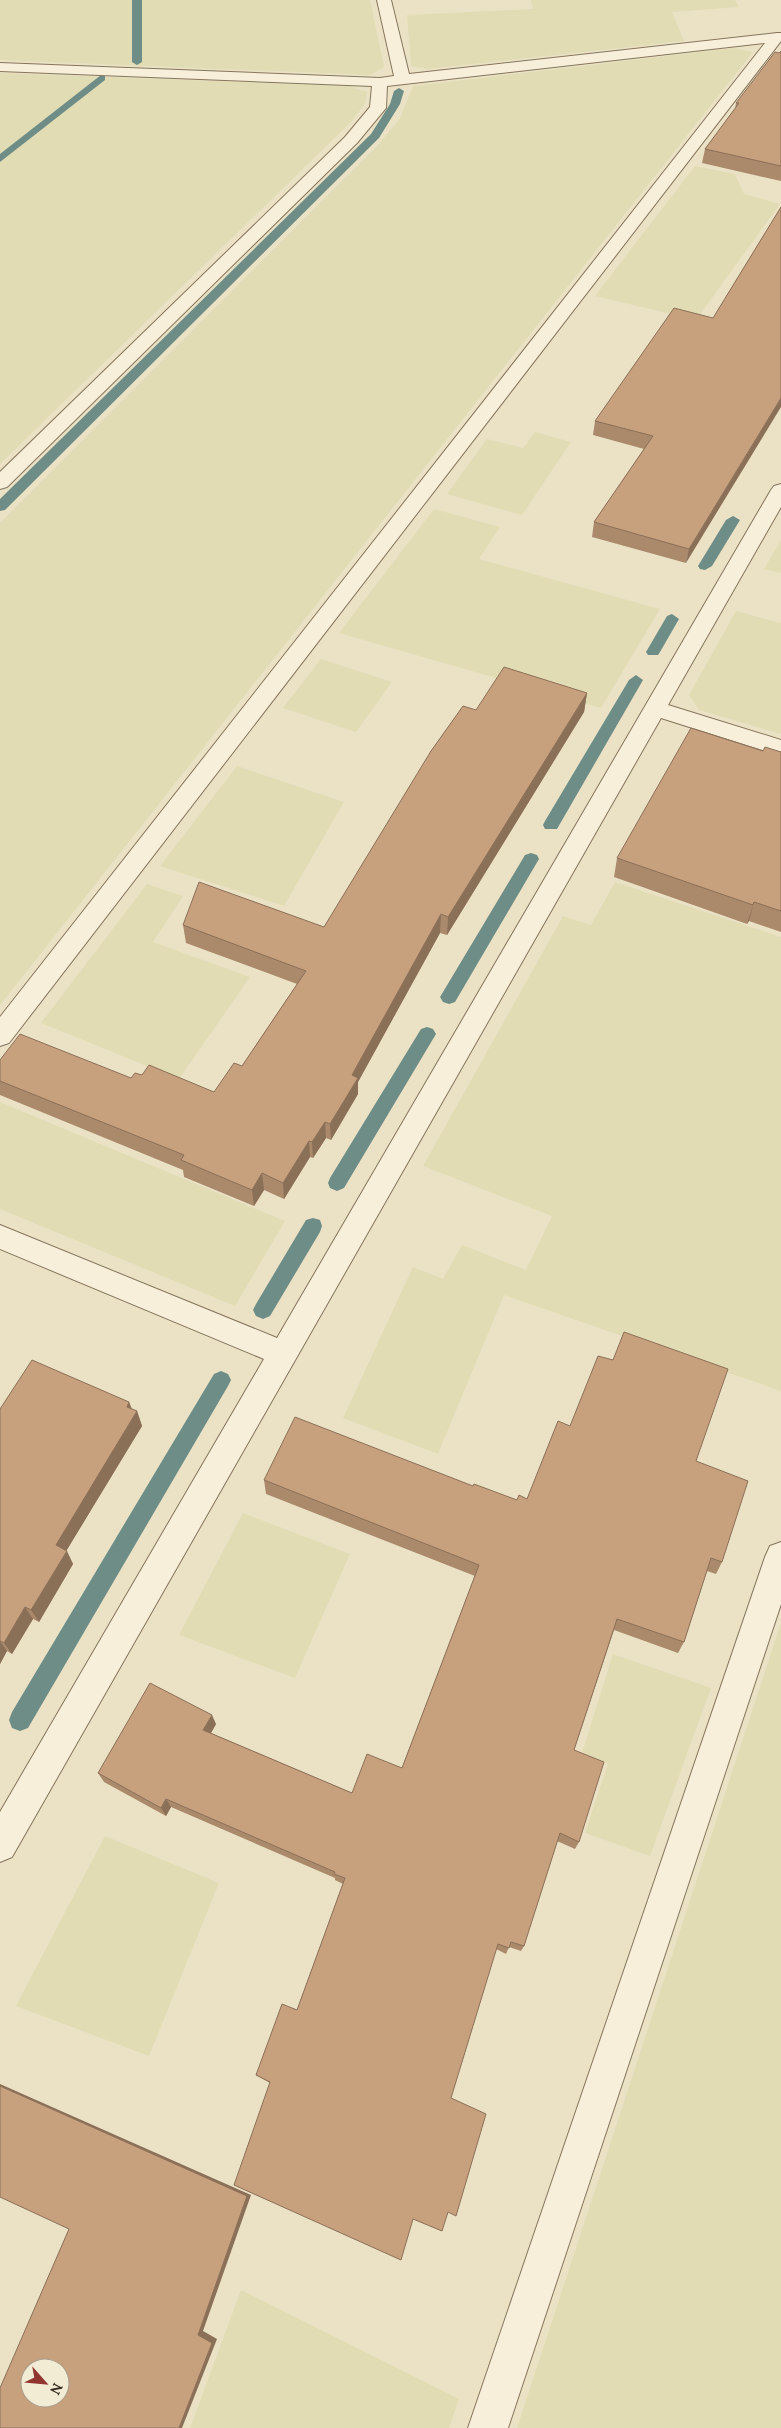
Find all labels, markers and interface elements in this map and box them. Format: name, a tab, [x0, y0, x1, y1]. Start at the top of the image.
north arrow	[20, 2358, 70, 2408]
text: N	[46, 2380, 67, 2398]

